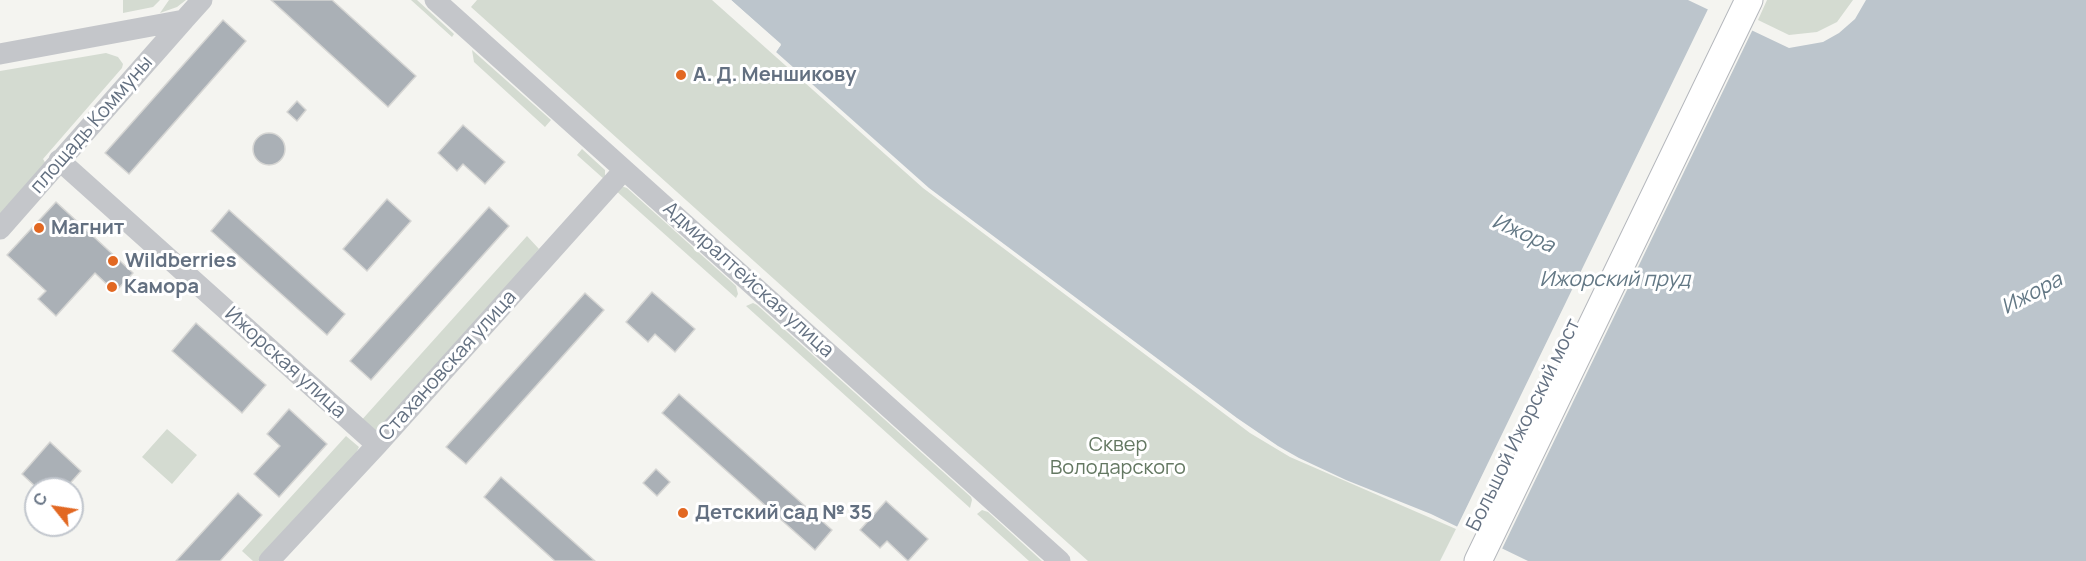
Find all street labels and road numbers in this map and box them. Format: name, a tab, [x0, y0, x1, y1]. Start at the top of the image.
street label: площадь Коммуны	[26, 51, 158, 199]
street label: Адмиралтейская улица	[658, 197, 838, 363]
street label: Стахановская улица	[374, 286, 522, 446]
street label: Ижорская улица	[220, 302, 350, 424]
street label: Большой Ижорский мост	[1462, 315, 1586, 535]

